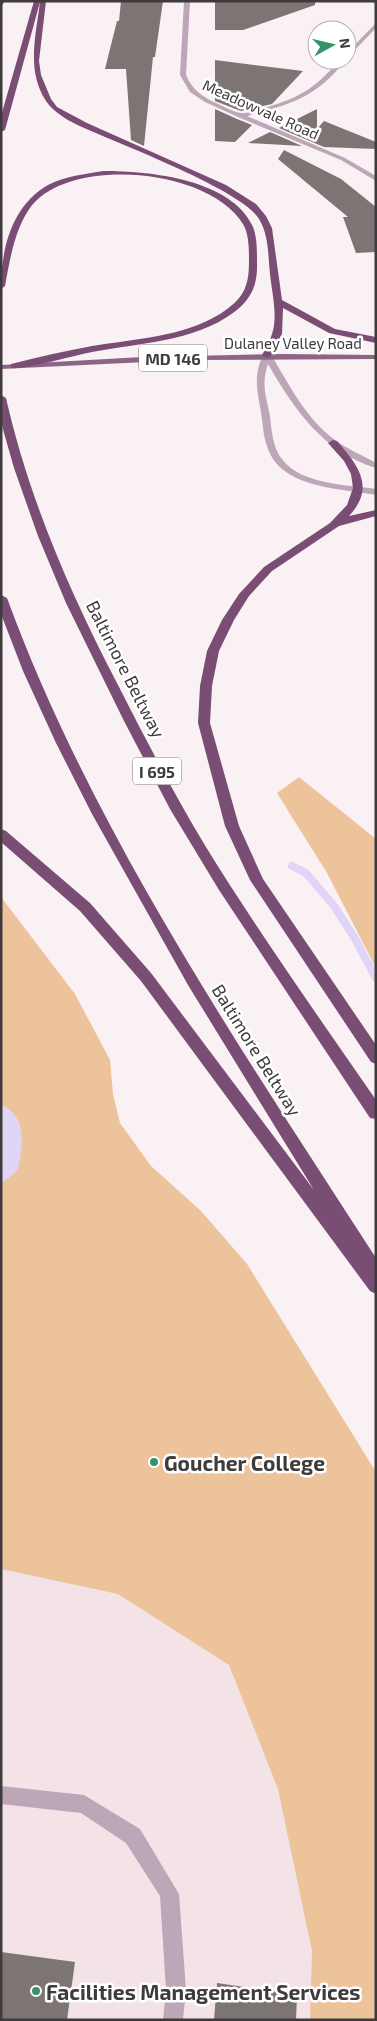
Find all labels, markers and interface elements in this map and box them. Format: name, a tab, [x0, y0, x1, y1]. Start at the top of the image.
north arrow	[307, 20, 357, 70]
text: N	[336, 37, 354, 49]
street label: Meadowvale Road	[200, 75, 322, 143]
street label: Dulaney Valley Road	[224, 334, 362, 352]
road number: MD 146	[139, 344, 207, 372]
street label: Baltimore Beltway	[82, 597, 170, 742]
road number: I 695	[133, 758, 181, 784]
street label: Baltimore Beltway	[208, 980, 307, 1120]
place label: Goucher College	[164, 1450, 325, 1475]
marker: Goucher College	[148, 1456, 160, 1468]
place label: Facilities Management Services	[46, 1979, 361, 2004]
marker: Facilities Management Services	[30, 1985, 42, 1997]

